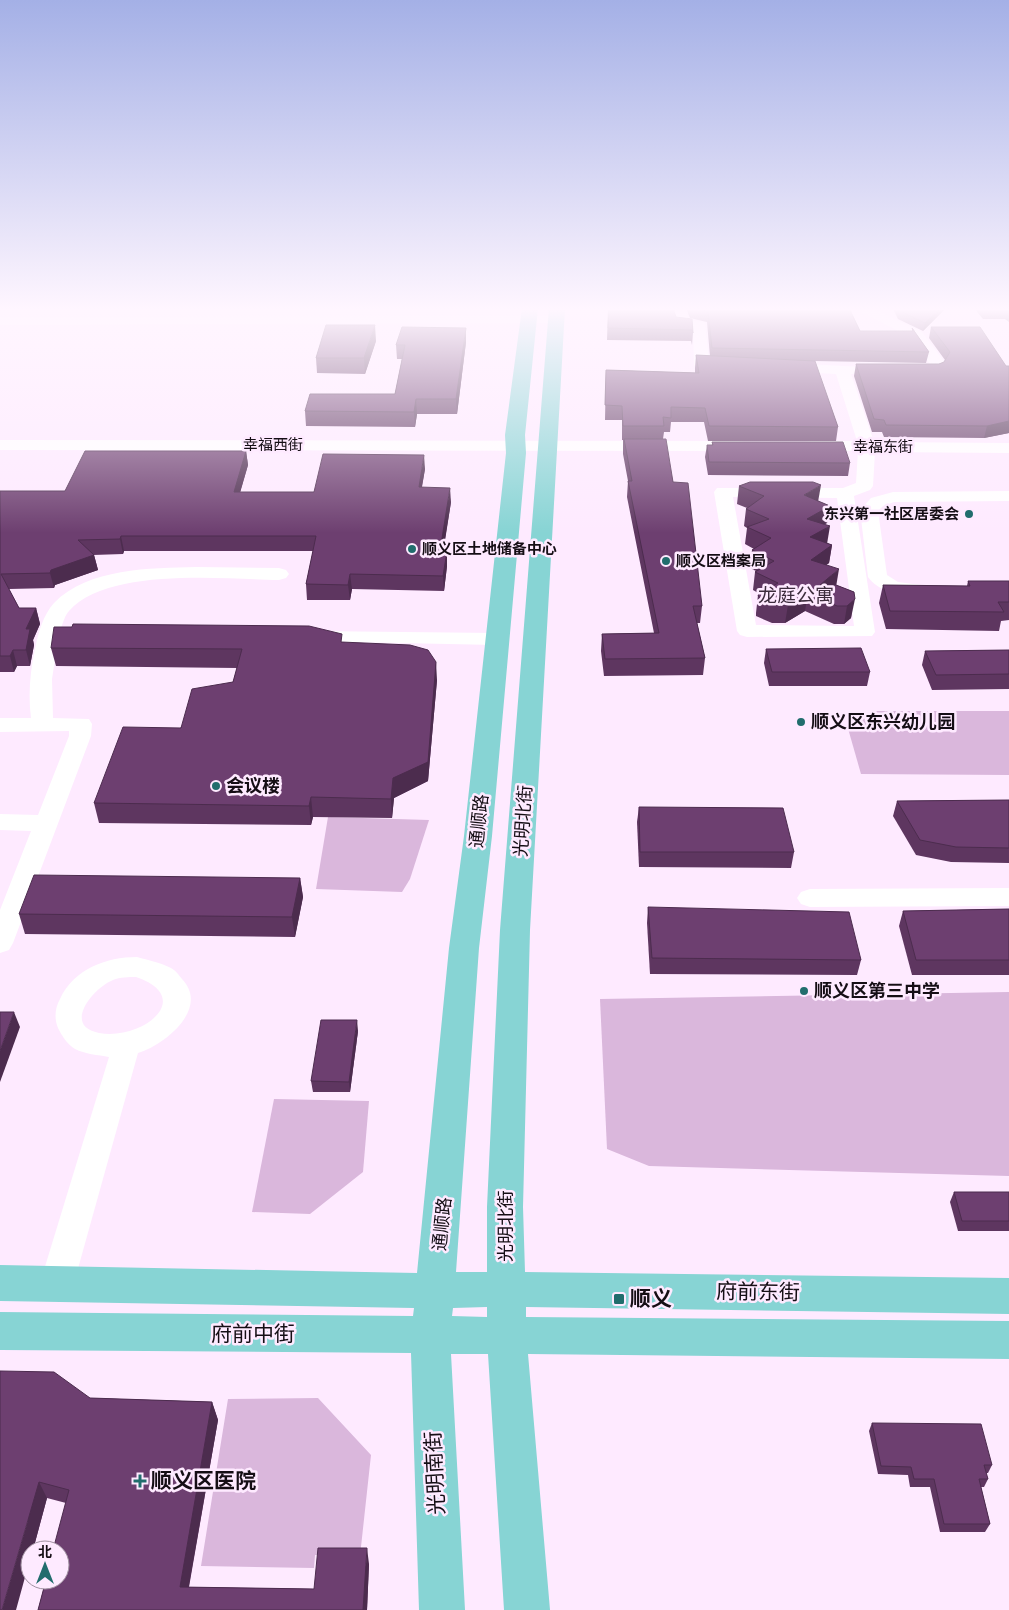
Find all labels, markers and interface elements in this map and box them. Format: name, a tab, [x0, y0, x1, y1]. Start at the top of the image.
street label: 幸福西街	[243, 434, 303, 456]
street label: 幸福东街	[853, 436, 913, 458]
place label: 东兴第一社区居委会	[824, 503, 959, 525]
marker: 东兴第一社区居委会	[963, 508, 975, 520]
place label: 顺义区土地储备中心	[422, 538, 557, 560]
marker: 顺义区土地储备中心	[406, 543, 418, 555]
place label: 顺义区档案局	[676, 550, 766, 572]
marker: 顺义区档案局	[660, 555, 672, 567]
district label: 龙庭公寓	[758, 582, 834, 609]
place label: 顺义区东兴幼儿园	[811, 709, 955, 735]
marker: 顺义区东兴幼儿园	[795, 716, 807, 728]
place label: 会议楼	[226, 773, 280, 799]
marker: 会议楼	[210, 780, 222, 792]
street label: 光明北街	[508, 784, 538, 858]
street label: 通顺路	[463, 793, 495, 849]
place label: 顺义区第三中学	[814, 978, 940, 1004]
marker: 顺义区第三中学	[798, 985, 810, 997]
street label: 光明北街	[493, 1190, 519, 1262]
street label: 通顺路	[426, 1196, 458, 1252]
street label: 府前东街	[716, 1276, 800, 1308]
place label: 顺义	[630, 1284, 672, 1314]
marker: 顺义	[612, 1292, 626, 1306]
street label: 府前中街	[211, 1319, 295, 1349]
street label: 光明南街	[418, 1430, 452, 1516]
place label: 顺义区医院	[151, 1466, 256, 1496]
marker: 顺义区医院	[133, 1474, 147, 1488]
north arrow	[20, 1540, 70, 1590]
text: 北	[38, 1542, 52, 1562]

